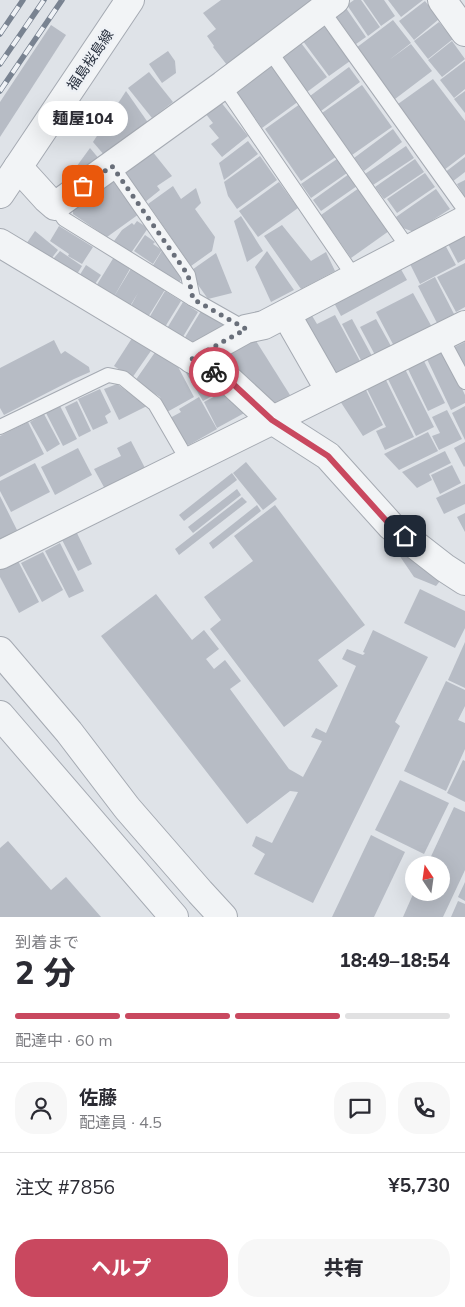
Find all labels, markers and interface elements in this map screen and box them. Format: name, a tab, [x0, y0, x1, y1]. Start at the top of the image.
street label: 福島桜島線	[63, 26, 117, 94]
callout: 麺屋104	[38, 101, 128, 136]
text: 麺屋104	[53, 108, 113, 128]
pin	[62, 165, 104, 207]
icon: bag	[69, 172, 97, 200]
courier	[189, 347, 239, 397]
icon: bike	[200, 358, 228, 386]
pin	[384, 515, 426, 557]
icon: home	[391, 522, 419, 550]
north arrow	[405, 856, 450, 901]
map controls	[405, 856, 450, 901]
text: 到着まで	[15, 932, 79, 952]
text: 18:49–18:54	[339, 948, 450, 972]
text: 2 分	[15, 952, 75, 992]
text: 配達中 · 60 m	[15, 1030, 112, 1050]
button: person	[15, 1082, 67, 1134]
button: chat	[334, 1082, 386, 1134]
button: phone	[398, 1082, 450, 1134]
text: 佐藤	[79, 1085, 117, 1109]
text: 配達員 · 4.5	[79, 1112, 162, 1132]
text: ¥5,730	[388, 1173, 450, 1197]
text: 注文 #7856	[15, 1175, 115, 1199]
button: ヘルプ	[15, 1239, 228, 1297]
button: 共有	[238, 1239, 450, 1297]

